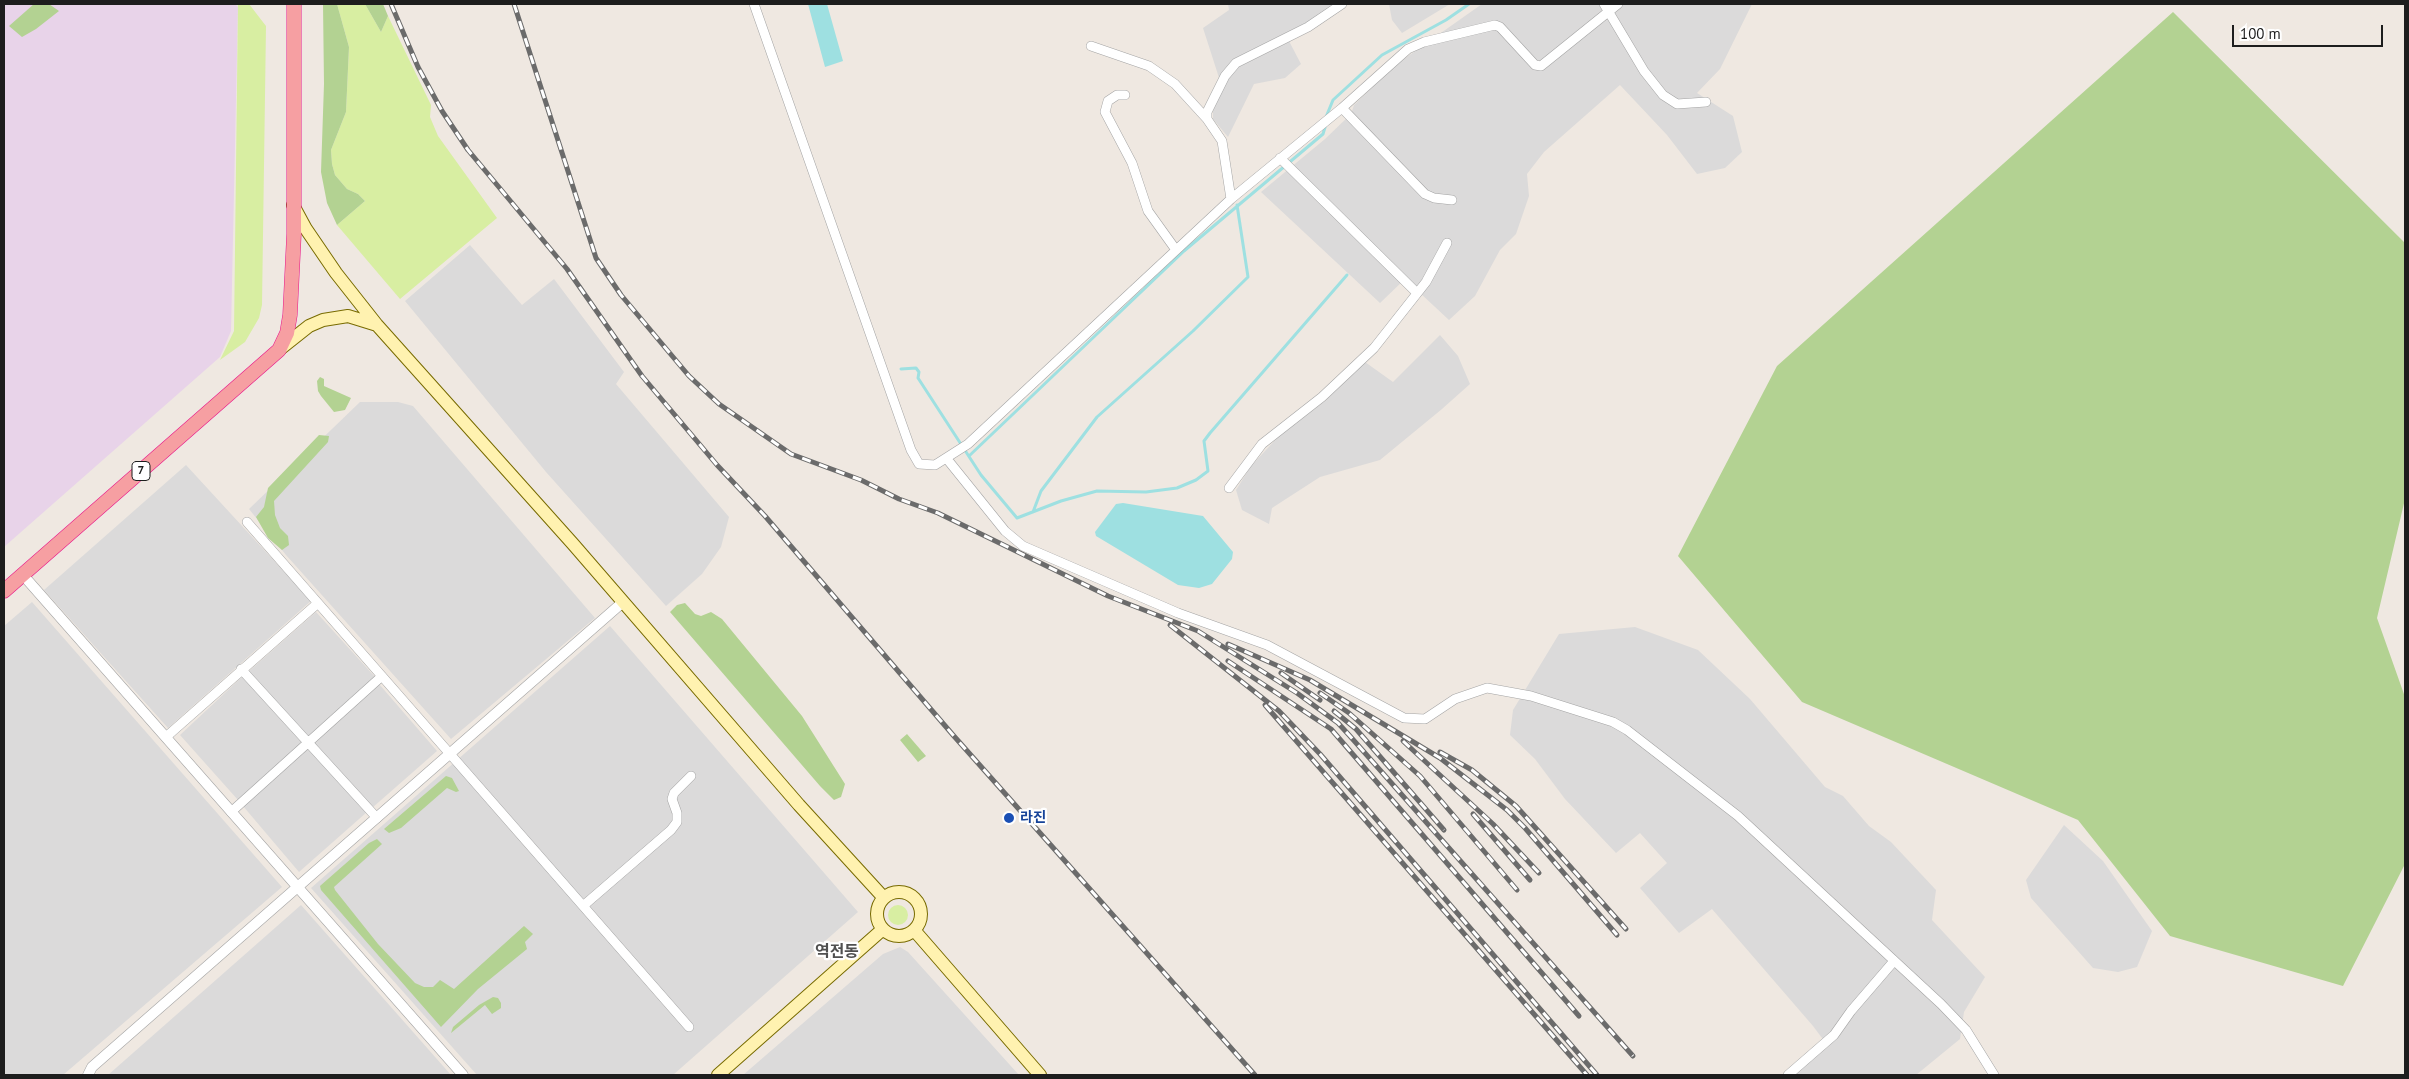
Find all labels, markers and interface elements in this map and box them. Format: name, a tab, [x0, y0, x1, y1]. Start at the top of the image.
scale bar	[2234, 15, 2385, 47]
text: 100 m	[2240, 24, 2281, 43]
road number: 7	[132, 462, 150, 481]
place label: 라진	[1020, 810, 1046, 826]
marker: 라진	[1002, 811, 1016, 825]
district label: 역전동	[815, 942, 859, 962]

